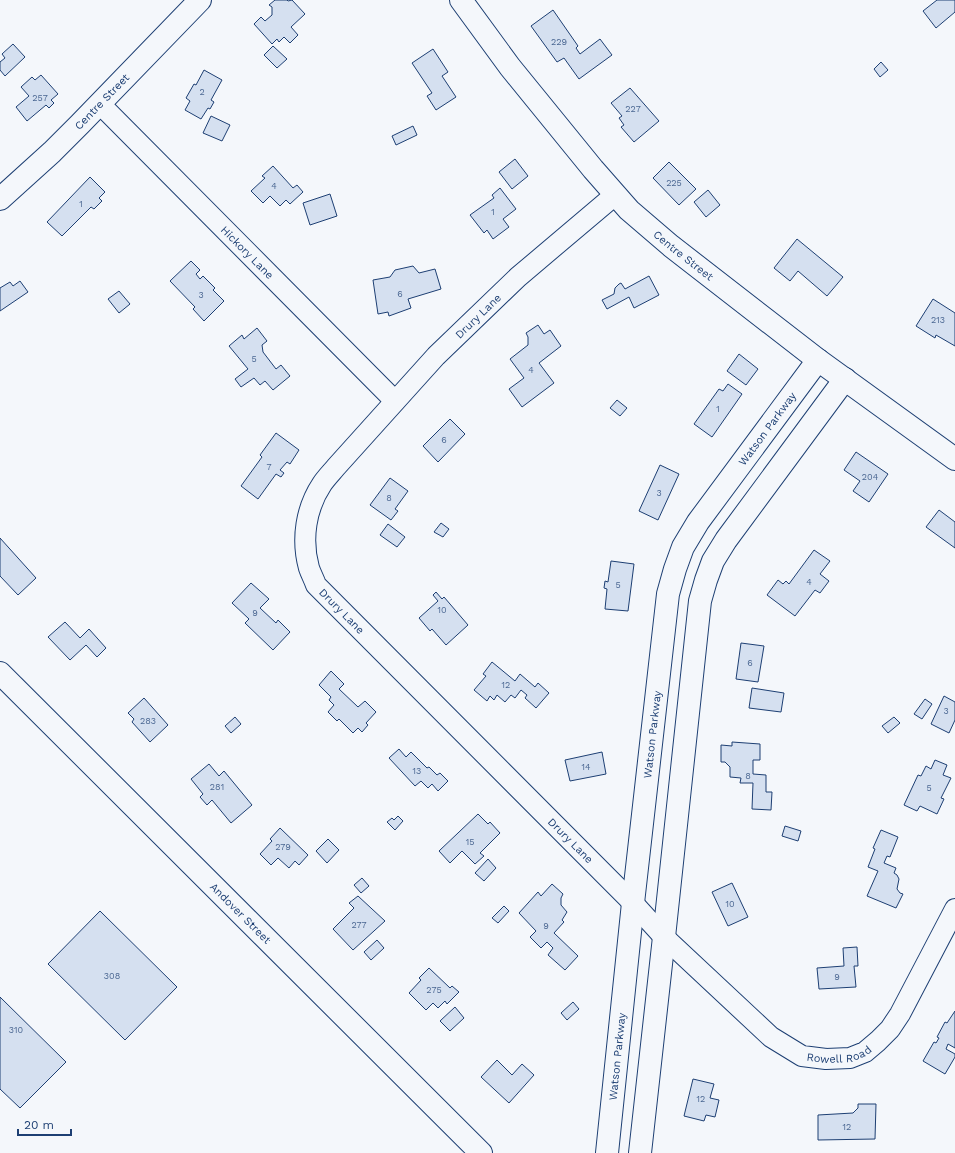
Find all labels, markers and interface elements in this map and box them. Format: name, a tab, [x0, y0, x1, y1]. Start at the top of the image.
house number: 229	[551, 37, 567, 47]
street label: Centre Street	[72, 71, 132, 133]
house number: 2	[199, 87, 205, 97]
house number: 257	[32, 93, 48, 103]
house number: 227	[625, 104, 641, 114]
house number: 225	[666, 178, 682, 188]
house number: 4	[271, 181, 277, 191]
house number: 1	[79, 199, 83, 209]
house number: 1	[491, 207, 495, 217]
street label: Hickory Lane	[218, 223, 276, 282]
street label: Centre Street	[651, 228, 716, 284]
house number: 6	[397, 289, 403, 299]
house number: 3	[198, 290, 204, 300]
street label: Drury Lane	[453, 291, 504, 341]
house number: 213	[931, 315, 945, 325]
house number: 5	[251, 354, 257, 364]
house number: 4	[528, 365, 534, 375]
street label: Watson Parkway	[736, 389, 799, 468]
house number: 1	[716, 404, 720, 414]
house number: 6	[441, 435, 447, 445]
house number: 7	[266, 462, 272, 472]
house number: 204	[862, 472, 879, 482]
house number: 3	[656, 488, 662, 498]
house number: 8	[386, 493, 392, 503]
house number: 4	[806, 577, 812, 587]
house number: 5	[615, 580, 621, 590]
street label: Drury Lane	[316, 586, 367, 637]
house number: 10	[437, 605, 447, 615]
house number: 9	[252, 608, 258, 618]
house number: 6	[747, 658, 753, 668]
house number: 12	[502, 680, 510, 690]
street label: Watson Parkway	[641, 690, 664, 779]
house number: 3	[943, 706, 949, 716]
house number: 283	[140, 716, 156, 726]
house number: 14	[581, 762, 591, 772]
house number: 13	[413, 766, 421, 776]
house number: 8	[745, 771, 751, 781]
house number: 281	[210, 782, 224, 792]
house number: 5	[926, 783, 932, 793]
street label: Drury Lane	[545, 815, 596, 866]
house number: 15	[466, 837, 474, 847]
house number: 279	[275, 842, 291, 852]
street label: Andover Street	[207, 880, 274, 947]
house number: 10	[725, 899, 735, 909]
house number: 277	[351, 920, 367, 930]
house number: 9	[543, 921, 549, 931]
house number: 308	[104, 971, 120, 981]
house number: 9	[834, 972, 840, 982]
house number: 275	[426, 985, 442, 995]
street label: Watson Parkway	[607, 1012, 629, 1101]
house number: 310	[9, 1025, 24, 1035]
street label: Rowell Road	[806, 1043, 874, 1066]
house number: 12	[697, 1094, 705, 1104]
scale bar	[18, 1111, 71, 1137]
text: 20 m	[24, 1118, 54, 1132]
house number: 12	[843, 1122, 851, 1132]

